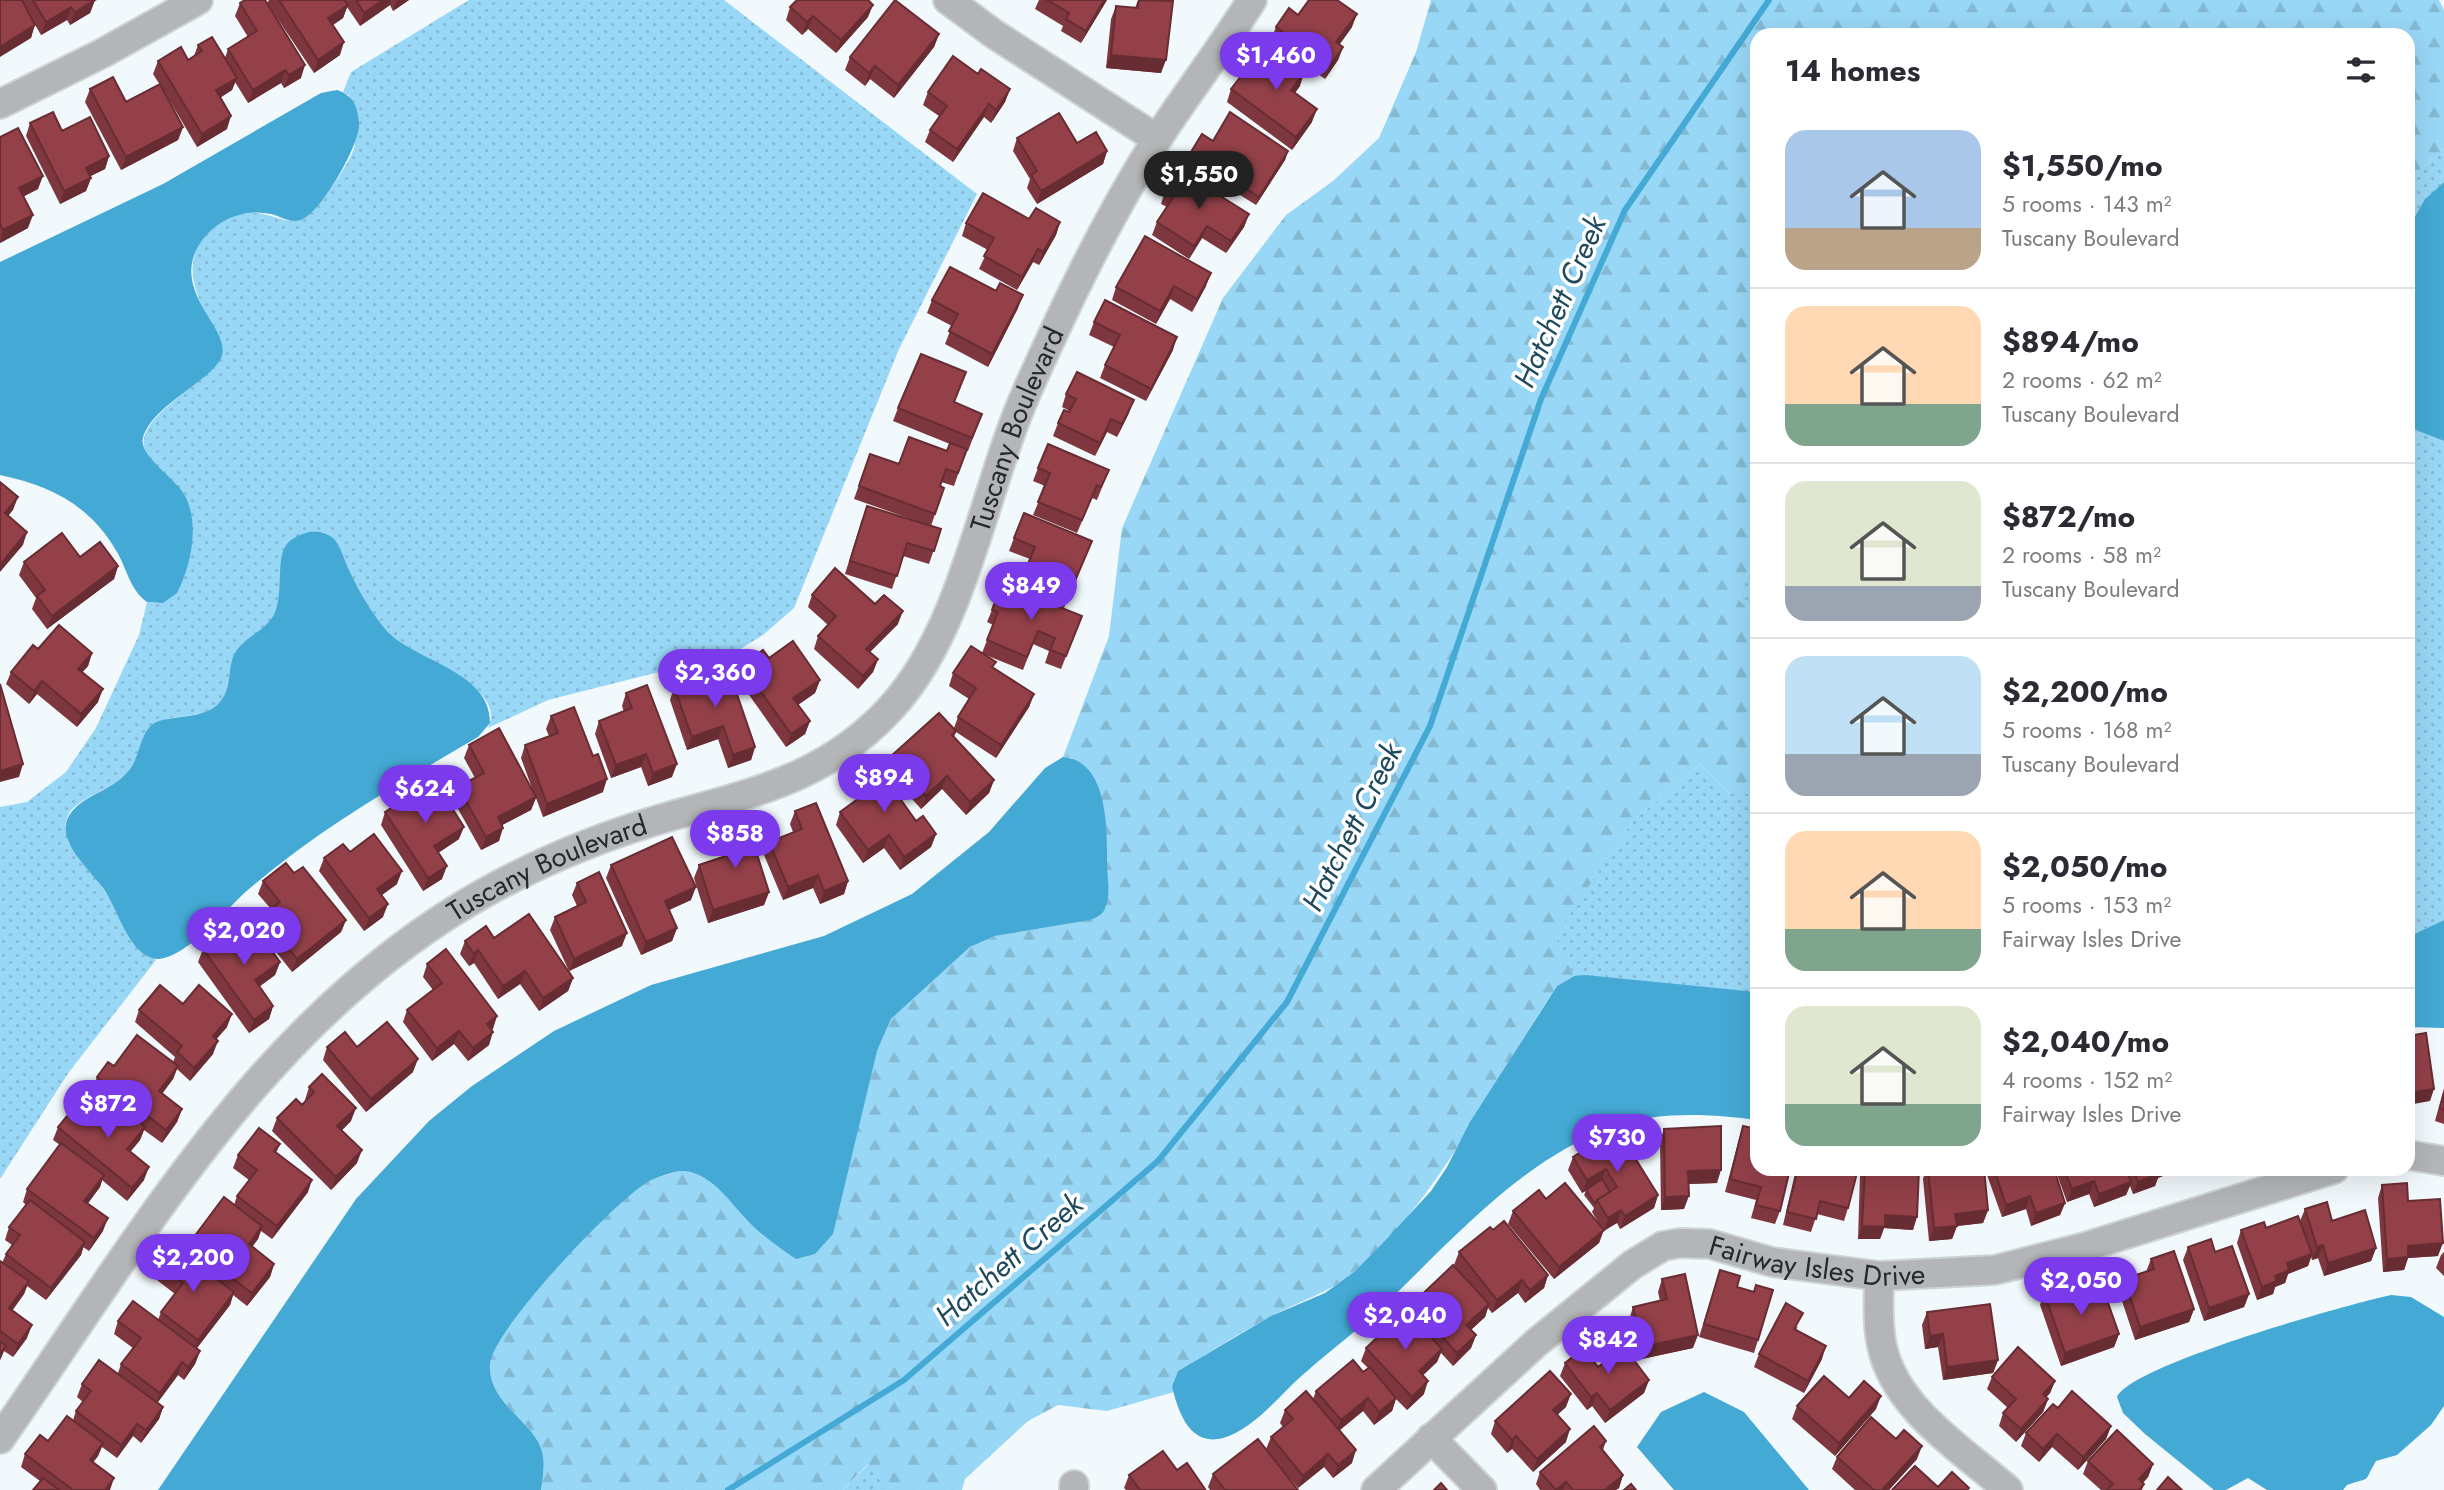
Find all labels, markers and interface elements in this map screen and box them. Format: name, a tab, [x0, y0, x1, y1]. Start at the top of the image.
pin: $1,460	[1219, 32, 1333, 92]
text: $1,460	[1236, 38, 1316, 72]
text: 14 homes	[1785, 49, 1920, 92]
icon: filters	[2342, 51, 2380, 89]
text: $1,550/mo	[2002, 144, 2163, 187]
pin: $1,550	[1142, 152, 1256, 211]
text: $1,550	[1160, 157, 1238, 191]
icon: home	[1841, 158, 1925, 242]
text: 5 rooms · 143 m²	[2002, 187, 2172, 221]
water label: Hatchett Creek	[1503, 208, 1617, 395]
text: Tuscany Boulevard	[2002, 221, 2180, 255]
street label: Tuscany Boulevard	[960, 320, 1075, 537]
text: $894/mo	[2002, 320, 2139, 363]
icon: home	[1841, 334, 1925, 418]
text: 2 rooms · 62 m²	[2002, 363, 2162, 397]
text: Tuscany Boulevard	[2002, 397, 2180, 431]
text: $872/mo	[2002, 495, 2135, 538]
icon: home	[1841, 509, 1925, 593]
text: 2 rooms · 58 m²	[2002, 538, 2161, 572]
pin: $849	[990, 562, 1072, 622]
text: $849	[1001, 568, 1061, 602]
text: Tuscany Boulevard	[2002, 572, 2180, 606]
pin: $2,360	[658, 650, 772, 709]
text: $2,360	[674, 655, 756, 689]
text: $2,200/mo	[2002, 670, 2168, 713]
icon: home	[1841, 684, 1925, 768]
text: 5 rooms · 168 m²	[2002, 713, 2171, 747]
water label: Hatchett Creek	[1291, 734, 1413, 918]
text: Tuscany Boulevard	[2002, 747, 2180, 781]
pin: $894	[843, 754, 925, 814]
text: $894	[854, 760, 914, 794]
pin: $624	[384, 766, 466, 825]
text: $624	[395, 771, 455, 805]
street label: Tuscany Boulevard	[439, 805, 652, 931]
pin: $858	[694, 810, 776, 870]
text: $858	[706, 816, 764, 850]
text: $2,050/mo	[2002, 845, 2168, 888]
icon: home	[1841, 859, 1925, 943]
text: 5 rooms · 153 m²	[2002, 888, 2171, 922]
pin: $2,020	[187, 908, 301, 967]
text: $2,020	[203, 913, 285, 947]
text: Fairway Isles Drive	[2002, 922, 2181, 956]
text: $2,040/mo	[2002, 1020, 2169, 1063]
icon: home	[1841, 1034, 1925, 1118]
text: 4 rooms · 152 m²	[2002, 1063, 2172, 1097]
pin: $872	[67, 1080, 149, 1140]
text: $872	[79, 1086, 137, 1120]
text: Fairway Isles Drive	[2002, 1097, 2181, 1131]
pin: $730	[1576, 1114, 1658, 1174]
text: $730	[1588, 1120, 1646, 1154]
water label: Hatchett Creek	[925, 1182, 1093, 1336]
street label: Fairway Isles Drive	[1704, 1225, 1926, 1297]
pin: $2,200	[136, 1234, 250, 1294]
text: $2,200	[152, 1240, 234, 1274]
pin: $2,050	[2024, 1258, 2138, 1317]
text: $2,050	[2040, 1263, 2122, 1297]
pin: $2,040	[1348, 1292, 1462, 1352]
text: $2,040	[1363, 1298, 1447, 1332]
pin: $842	[1567, 1316, 1649, 1376]
text: $842	[1578, 1322, 1638, 1356]

